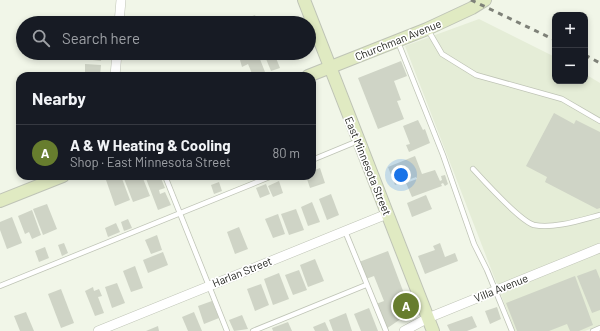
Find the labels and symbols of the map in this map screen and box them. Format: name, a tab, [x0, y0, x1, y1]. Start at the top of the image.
street label: Churchman Avenue	[353, 16, 443, 63]
street label: East Minnesota Street	[343, 115, 394, 217]
your location	[391, 165, 411, 185]
street label: Harlan Street	[210, 254, 274, 289]
street label: Villa Avenue	[472, 271, 530, 304]
pin: A	[393, 291, 419, 321]

